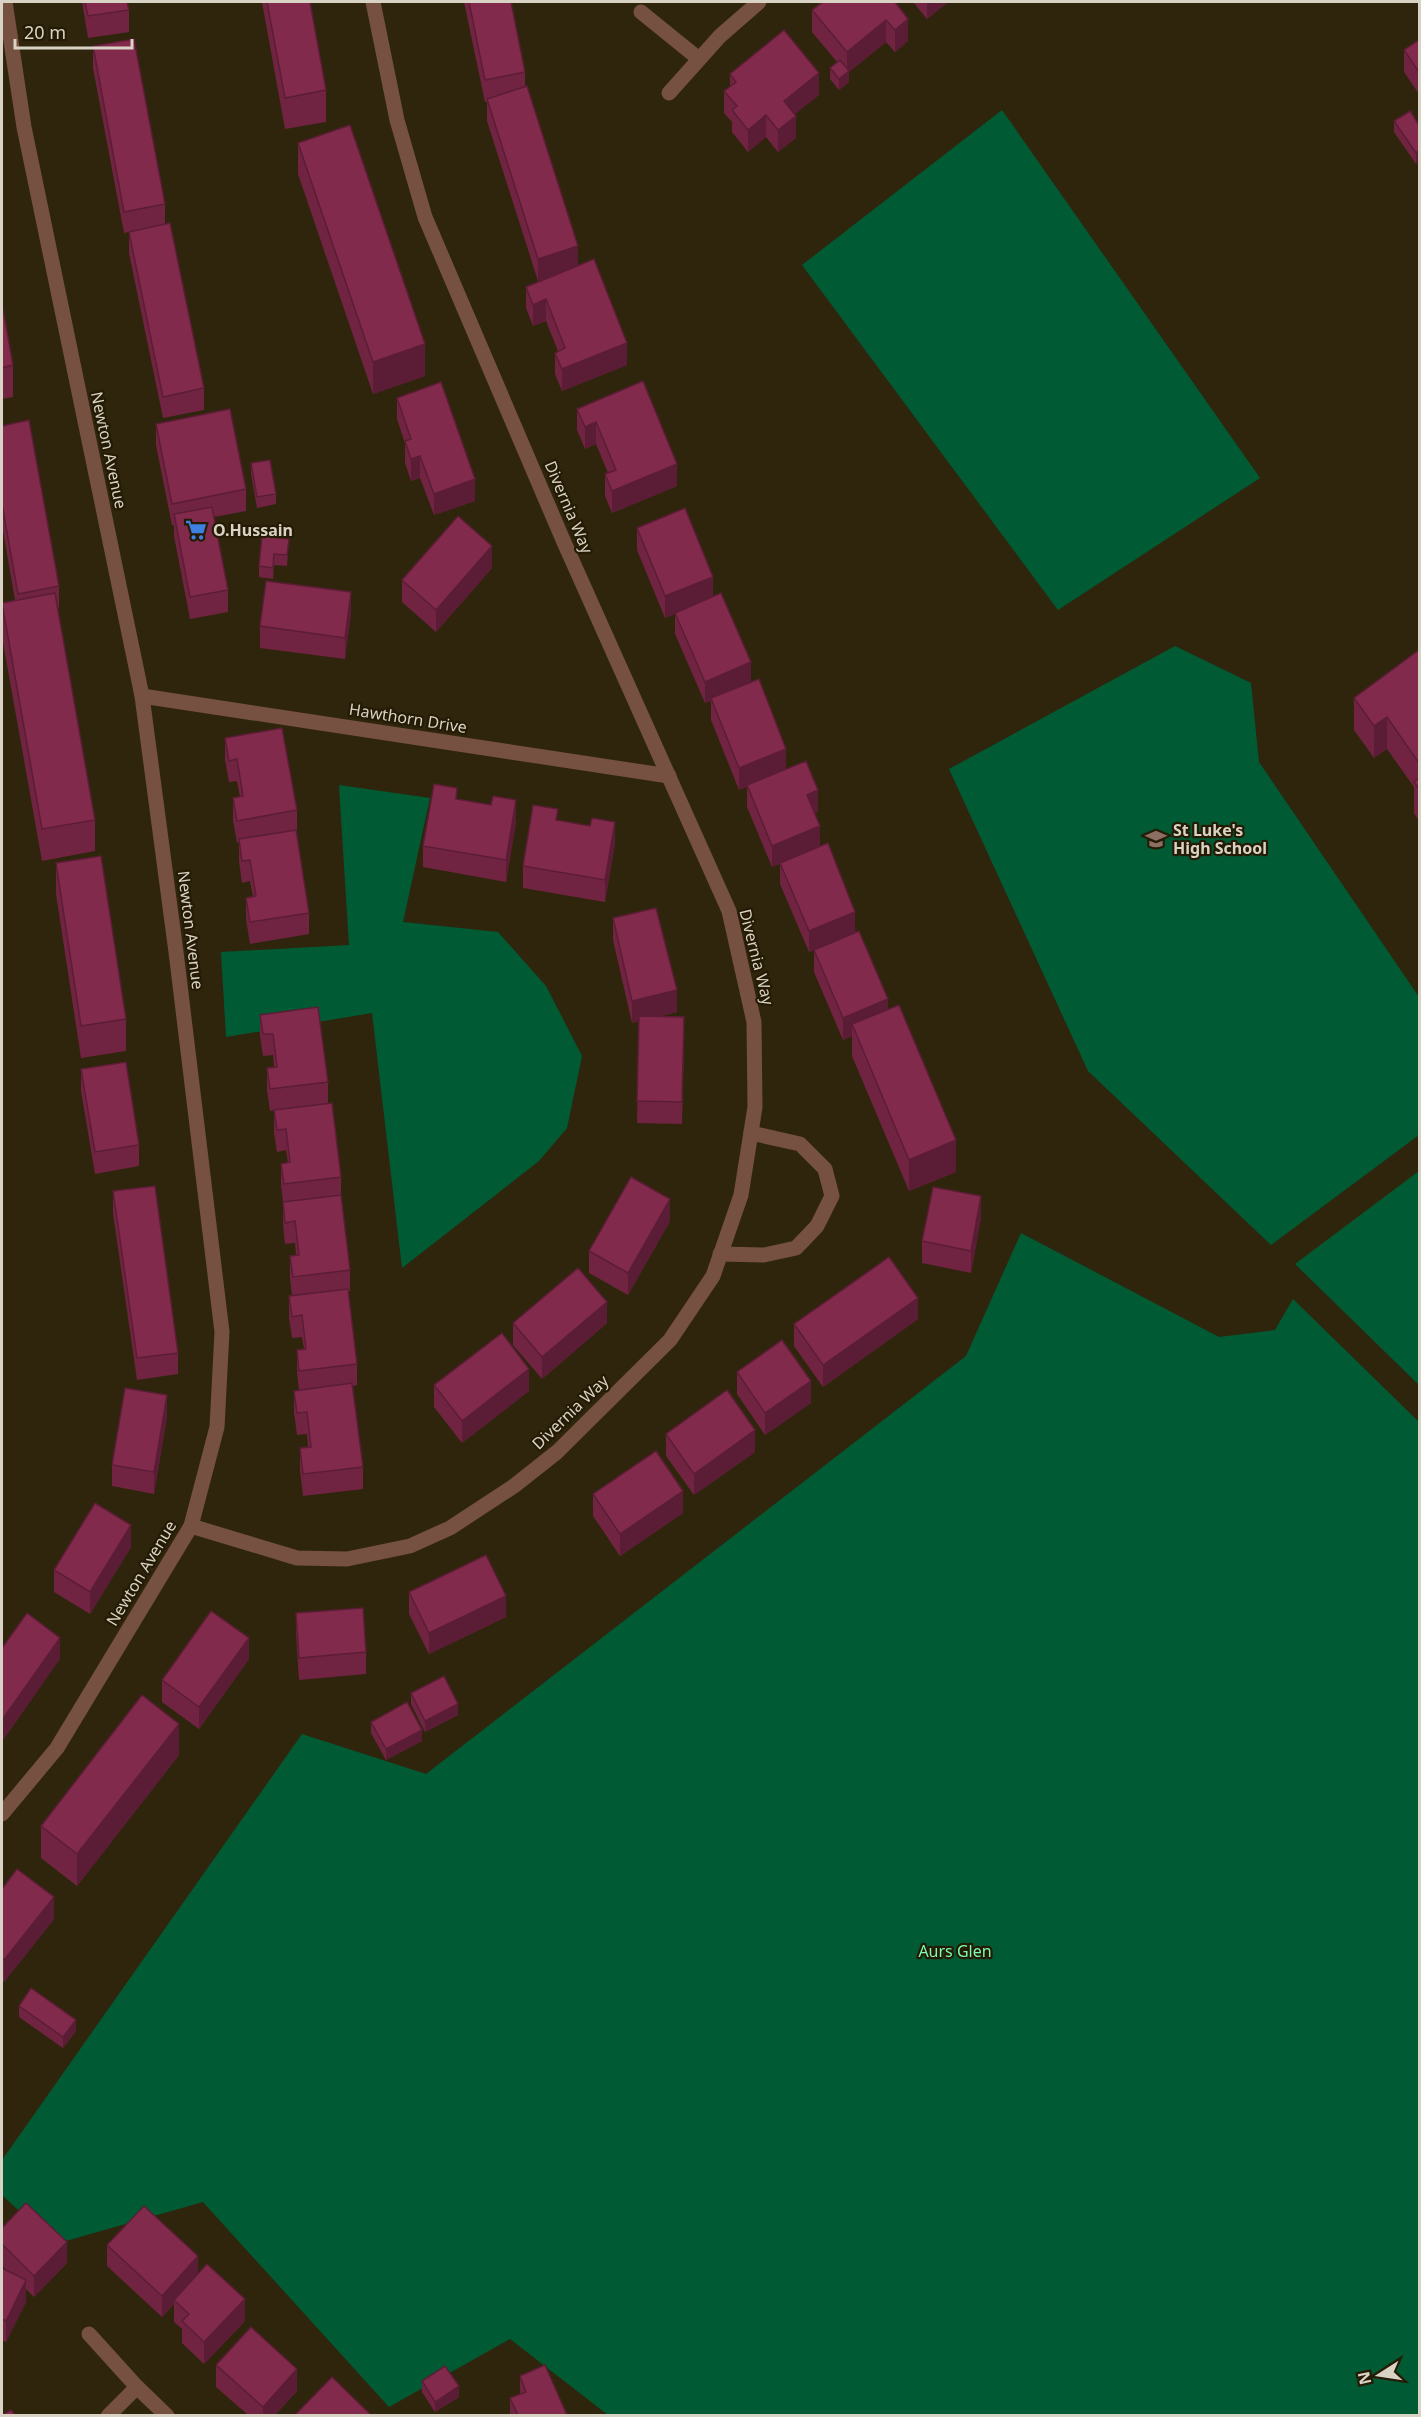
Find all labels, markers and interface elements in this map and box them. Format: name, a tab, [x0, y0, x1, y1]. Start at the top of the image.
scale bar	[15, 12, 132, 50]
text: 20 m	[24, 20, 66, 44]
street label: Newton Avenue	[86, 389, 132, 511]
street label: Divernia Way	[540, 457, 599, 557]
supermarket icon: O.Hussain	[184, 518, 208, 542]
place label: O.Hussain	[213, 519, 293, 541]
street label: Hawthorn Drive	[348, 698, 468, 738]
place label: St Luke's High School	[1173, 819, 1267, 859]
school or university icon: St Luke's High School	[1144, 827, 1168, 851]
street label: Newton Avenue	[173, 870, 209, 990]
street label: Divernia Way	[734, 907, 780, 1008]
street label: Divernia Way	[527, 1369, 614, 1454]
street label: Newton Avenue	[101, 1516, 181, 1630]
park label: Aurs Glen	[918, 1940, 992, 1962]
north arrow	[1349, 2345, 1409, 2405]
text: N	[1352, 2369, 1376, 2387]

